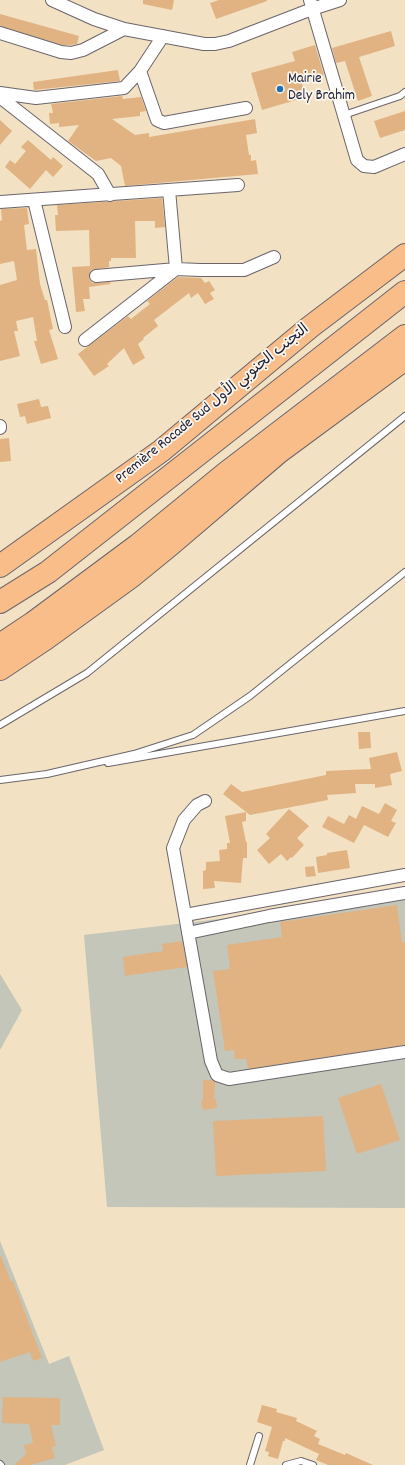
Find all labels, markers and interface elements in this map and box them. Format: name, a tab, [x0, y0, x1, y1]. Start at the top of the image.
place label: Mairie Dely Brahim	[288, 71, 355, 106]
marker: Mairie Dely Brahim	[275, 84, 285, 94]
street label: Première Rocade Sud التجنب الجنوبي الأول	[113, 321, 313, 489]

